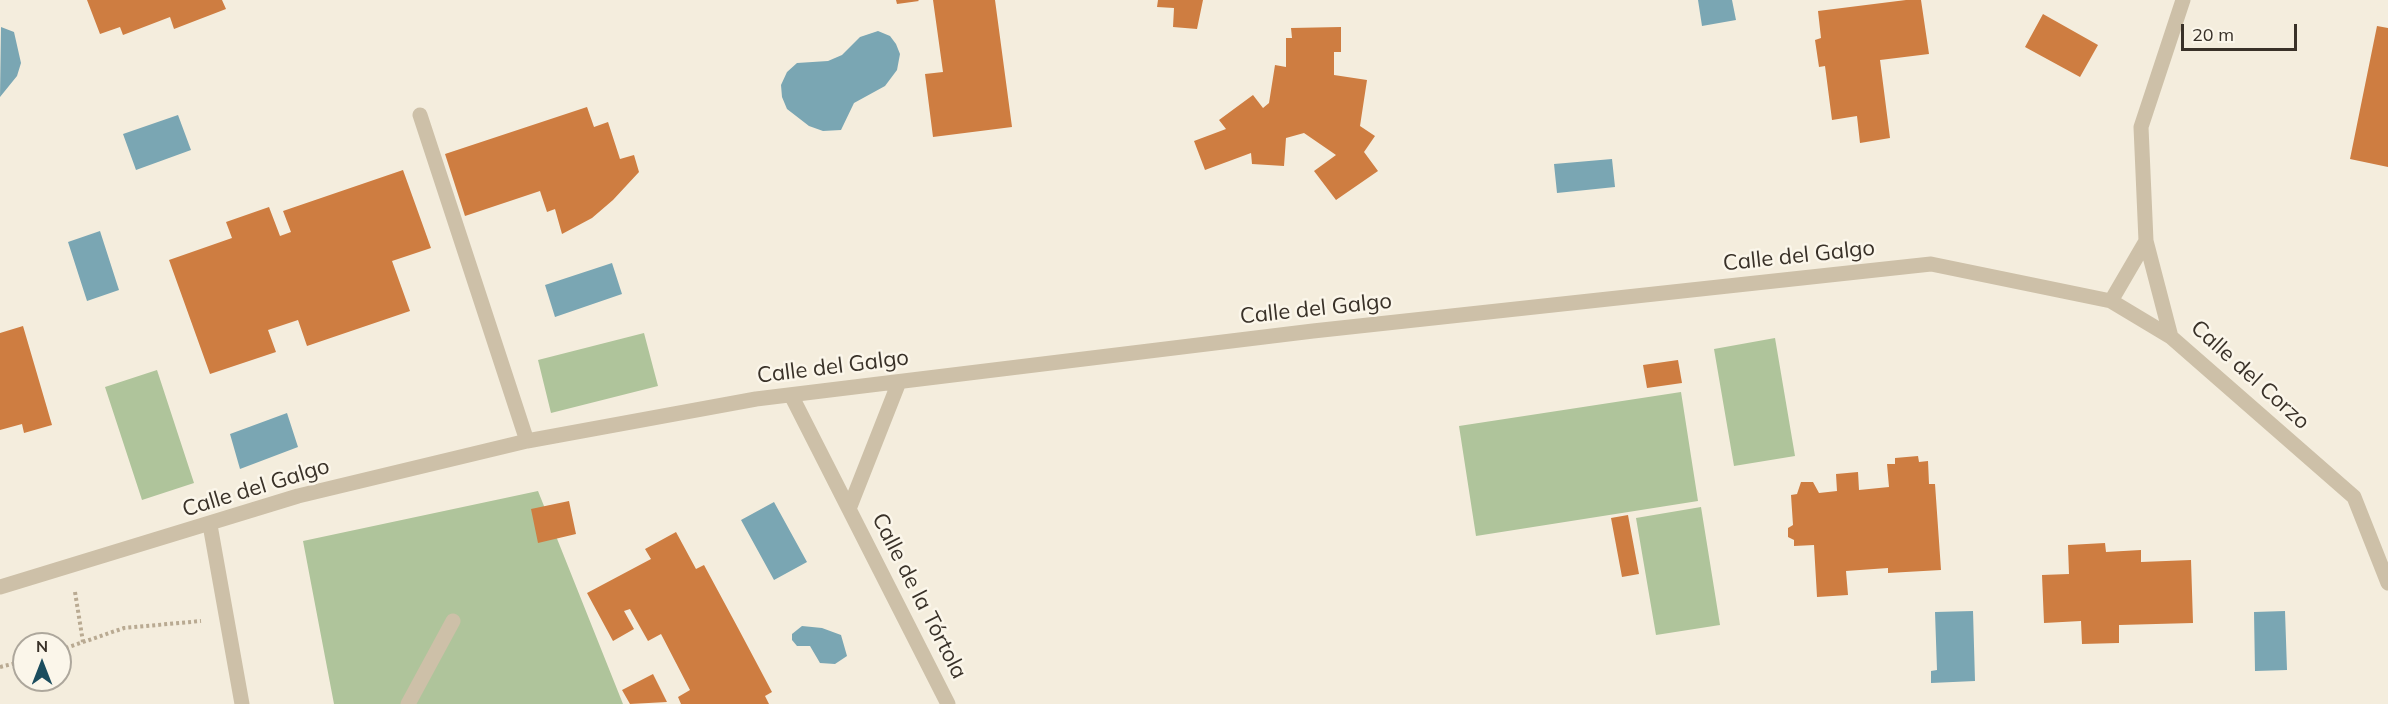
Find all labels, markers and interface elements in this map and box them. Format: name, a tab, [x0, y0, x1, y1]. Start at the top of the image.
scale bar	[2184, 12, 2300, 50]
text: 20 m	[2192, 23, 2234, 46]
street label: Calle del Galgo	[1722, 235, 1876, 277]
street label: Calle del Galgo	[1239, 288, 1393, 330]
street label: Calle del Corzo	[2185, 315, 2315, 435]
street label: Calle del Galgo	[756, 345, 910, 389]
street label: Calle del Galgo	[179, 453, 333, 523]
street label: Calle de la Tórtola	[866, 509, 972, 683]
north arrow	[12, 632, 72, 692]
text: N	[36, 636, 48, 656]

